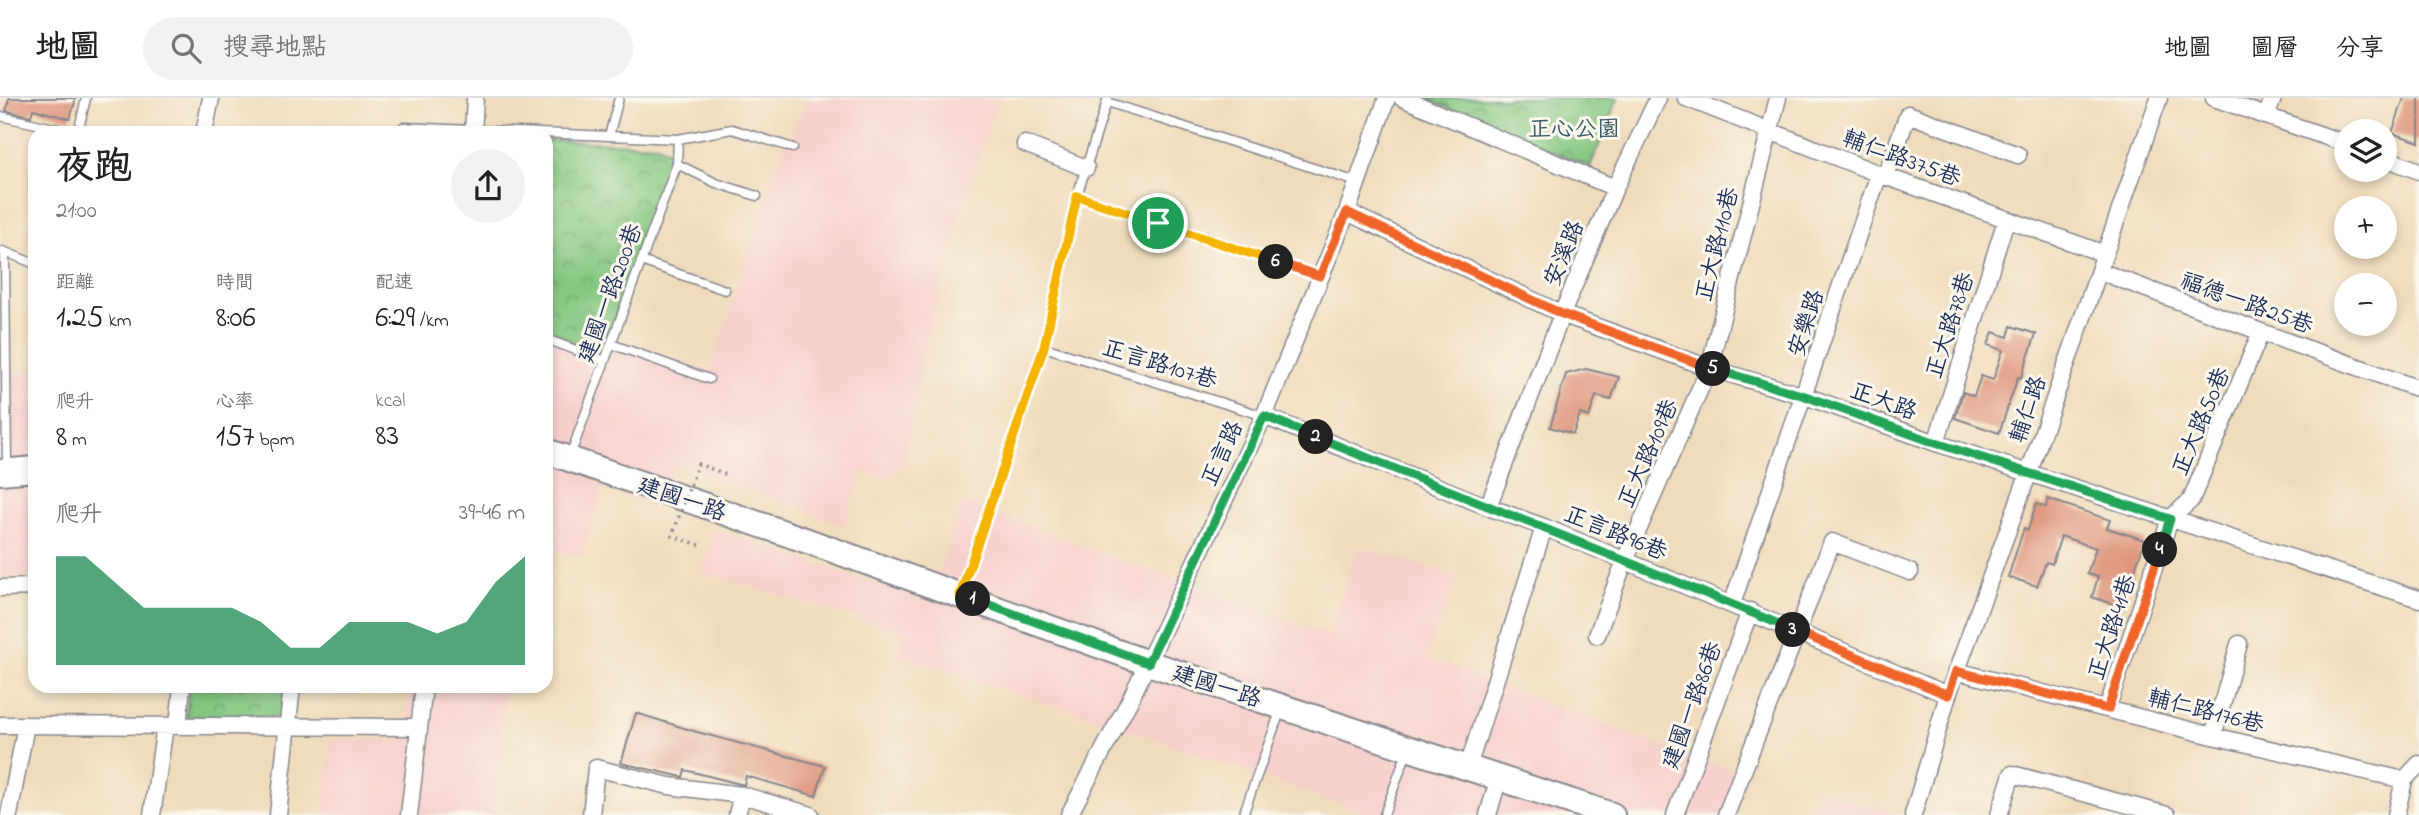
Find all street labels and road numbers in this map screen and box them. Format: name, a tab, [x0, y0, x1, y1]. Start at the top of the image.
street label: 輔仁路375巷	[1837, 123, 1966, 196]
street label: 正大路110巷	[1688, 183, 1749, 305]
street label: 安溪路	[1537, 216, 1594, 292]
street label: 建國一路200巷	[571, 219, 652, 368]
street label: 福德一路25巷	[2175, 265, 2318, 344]
street label: 正大路78巷	[1919, 267, 1984, 383]
street label: 安樂路	[1781, 286, 1834, 362]
street label: 正言路107巷	[1098, 332, 1222, 399]
street label: 正大路50巷	[2165, 362, 2240, 481]
street label: 輔仁路	[2003, 372, 2056, 448]
street label: 正大路	[1845, 375, 1921, 430]
street label: 正大路109巷	[1611, 393, 1688, 514]
street label: 正言路	[1194, 416, 1253, 492]
street label: 建國一路	[632, 470, 730, 531]
street label: 正言路96巷	[1558, 499, 1673, 570]
street label: 正大路41巷	[2081, 570, 2146, 685]
street label: 建國一路86巷	[1655, 636, 1732, 774]
street label: 建國一路	[1167, 657, 1265, 717]
street label: 輔仁路176巷	[2144, 682, 2268, 743]

